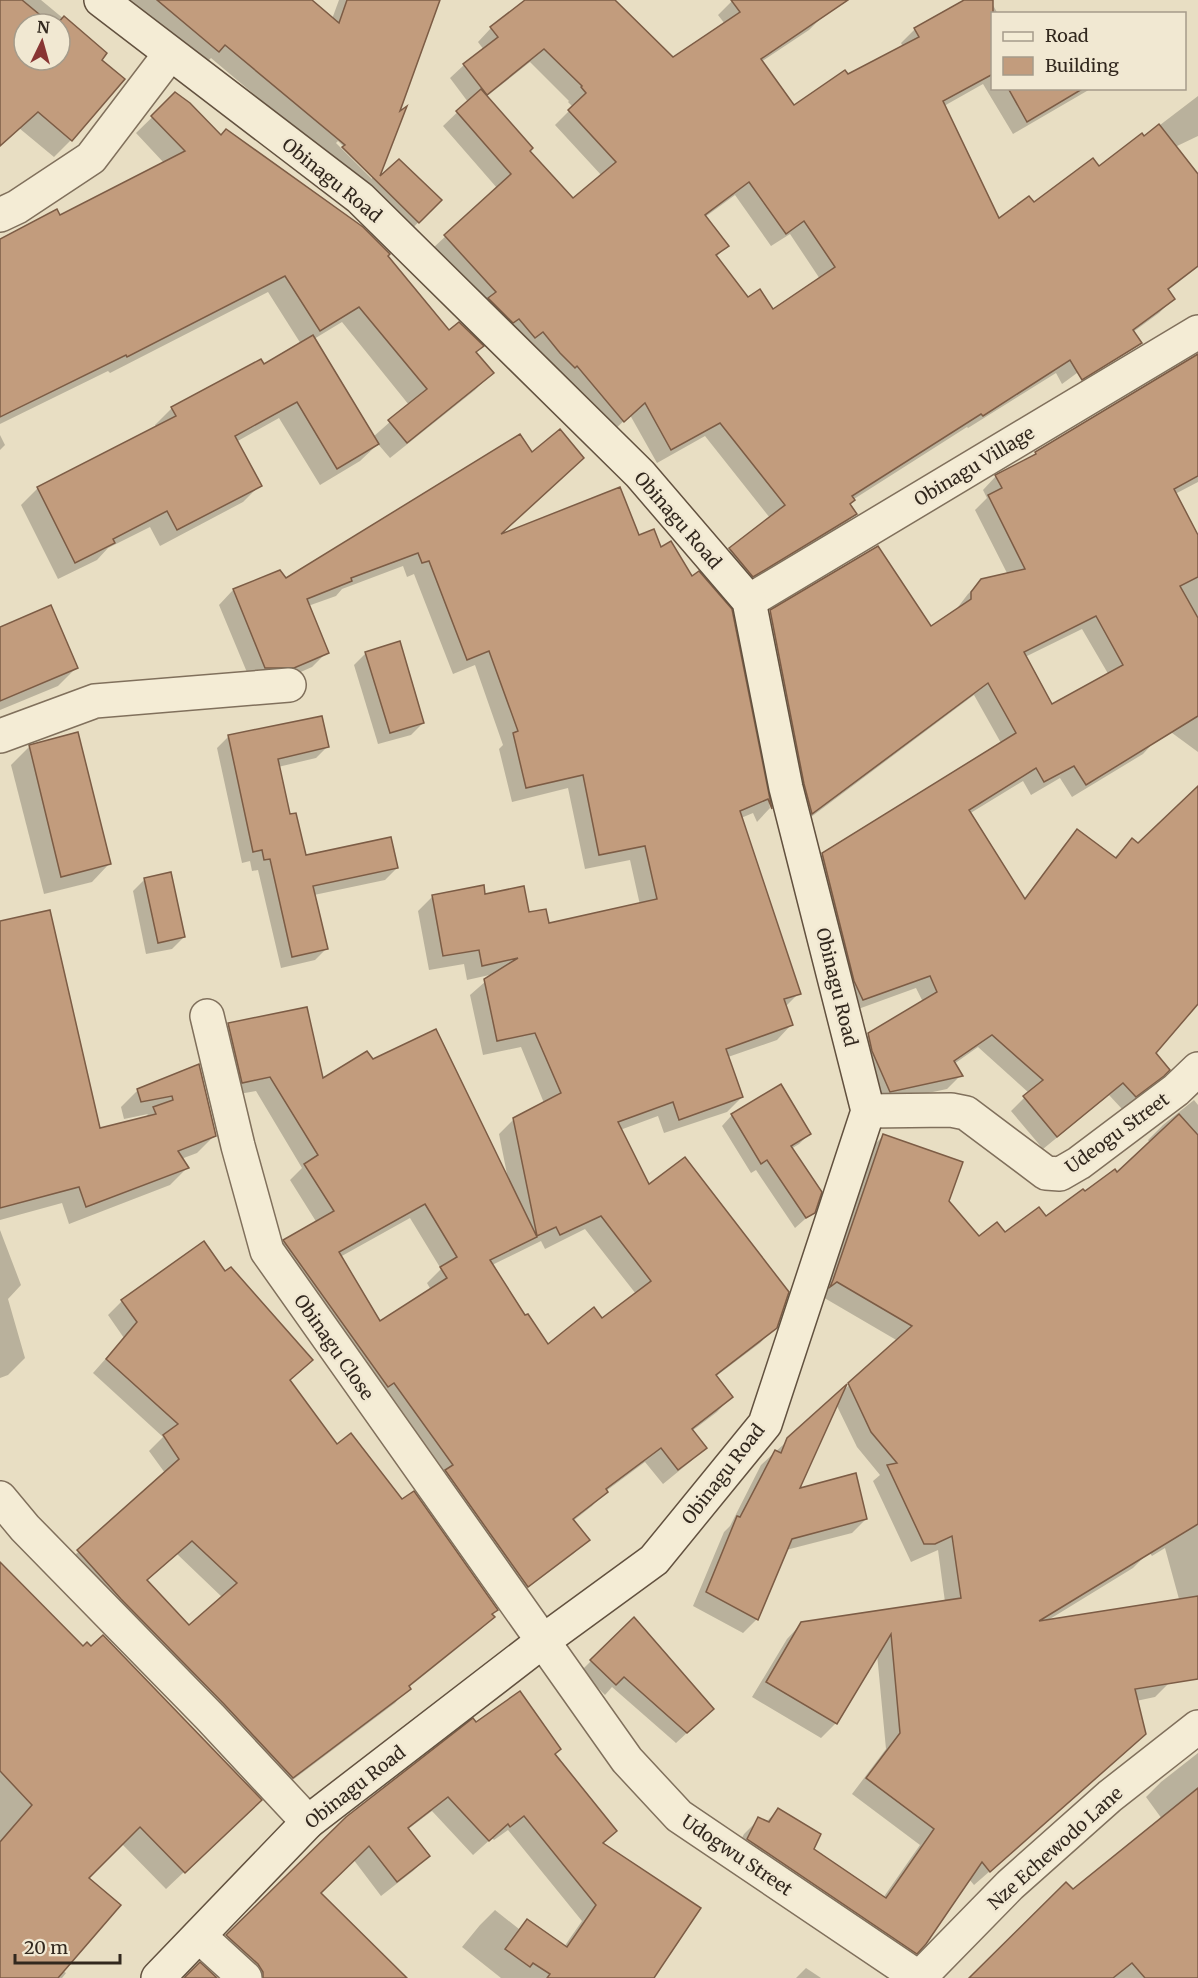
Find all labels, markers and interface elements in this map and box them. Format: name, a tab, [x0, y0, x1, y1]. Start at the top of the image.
north arrow	[12, 12, 72, 72]
legend	[991, 12, 1186, 90]
text: N	[36, 17, 51, 38]
text: Road	[1045, 24, 1089, 47]
text: Building	[1045, 54, 1119, 77]
street label: Obinagu Road	[278, 133, 387, 227]
street label: Obinagu Village	[910, 421, 1038, 511]
street label: Obinagu Road	[629, 467, 727, 573]
street label: Obinagu Road	[811, 925, 863, 1049]
street label: Udeogu Street	[1061, 1088, 1173, 1178]
street label: Obinagu Close	[289, 1290, 379, 1404]
street label: Obinagu Road	[677, 1419, 770, 1529]
street label: Obinagu Road	[300, 1740, 410, 1833]
street label: Nze Echewodo Lane	[983, 1781, 1127, 1915]
street label: Udogwu Street	[677, 1809, 797, 1901]
scale bar	[15, 1927, 120, 1965]
text: 20 m	[24, 1936, 68, 1959]

